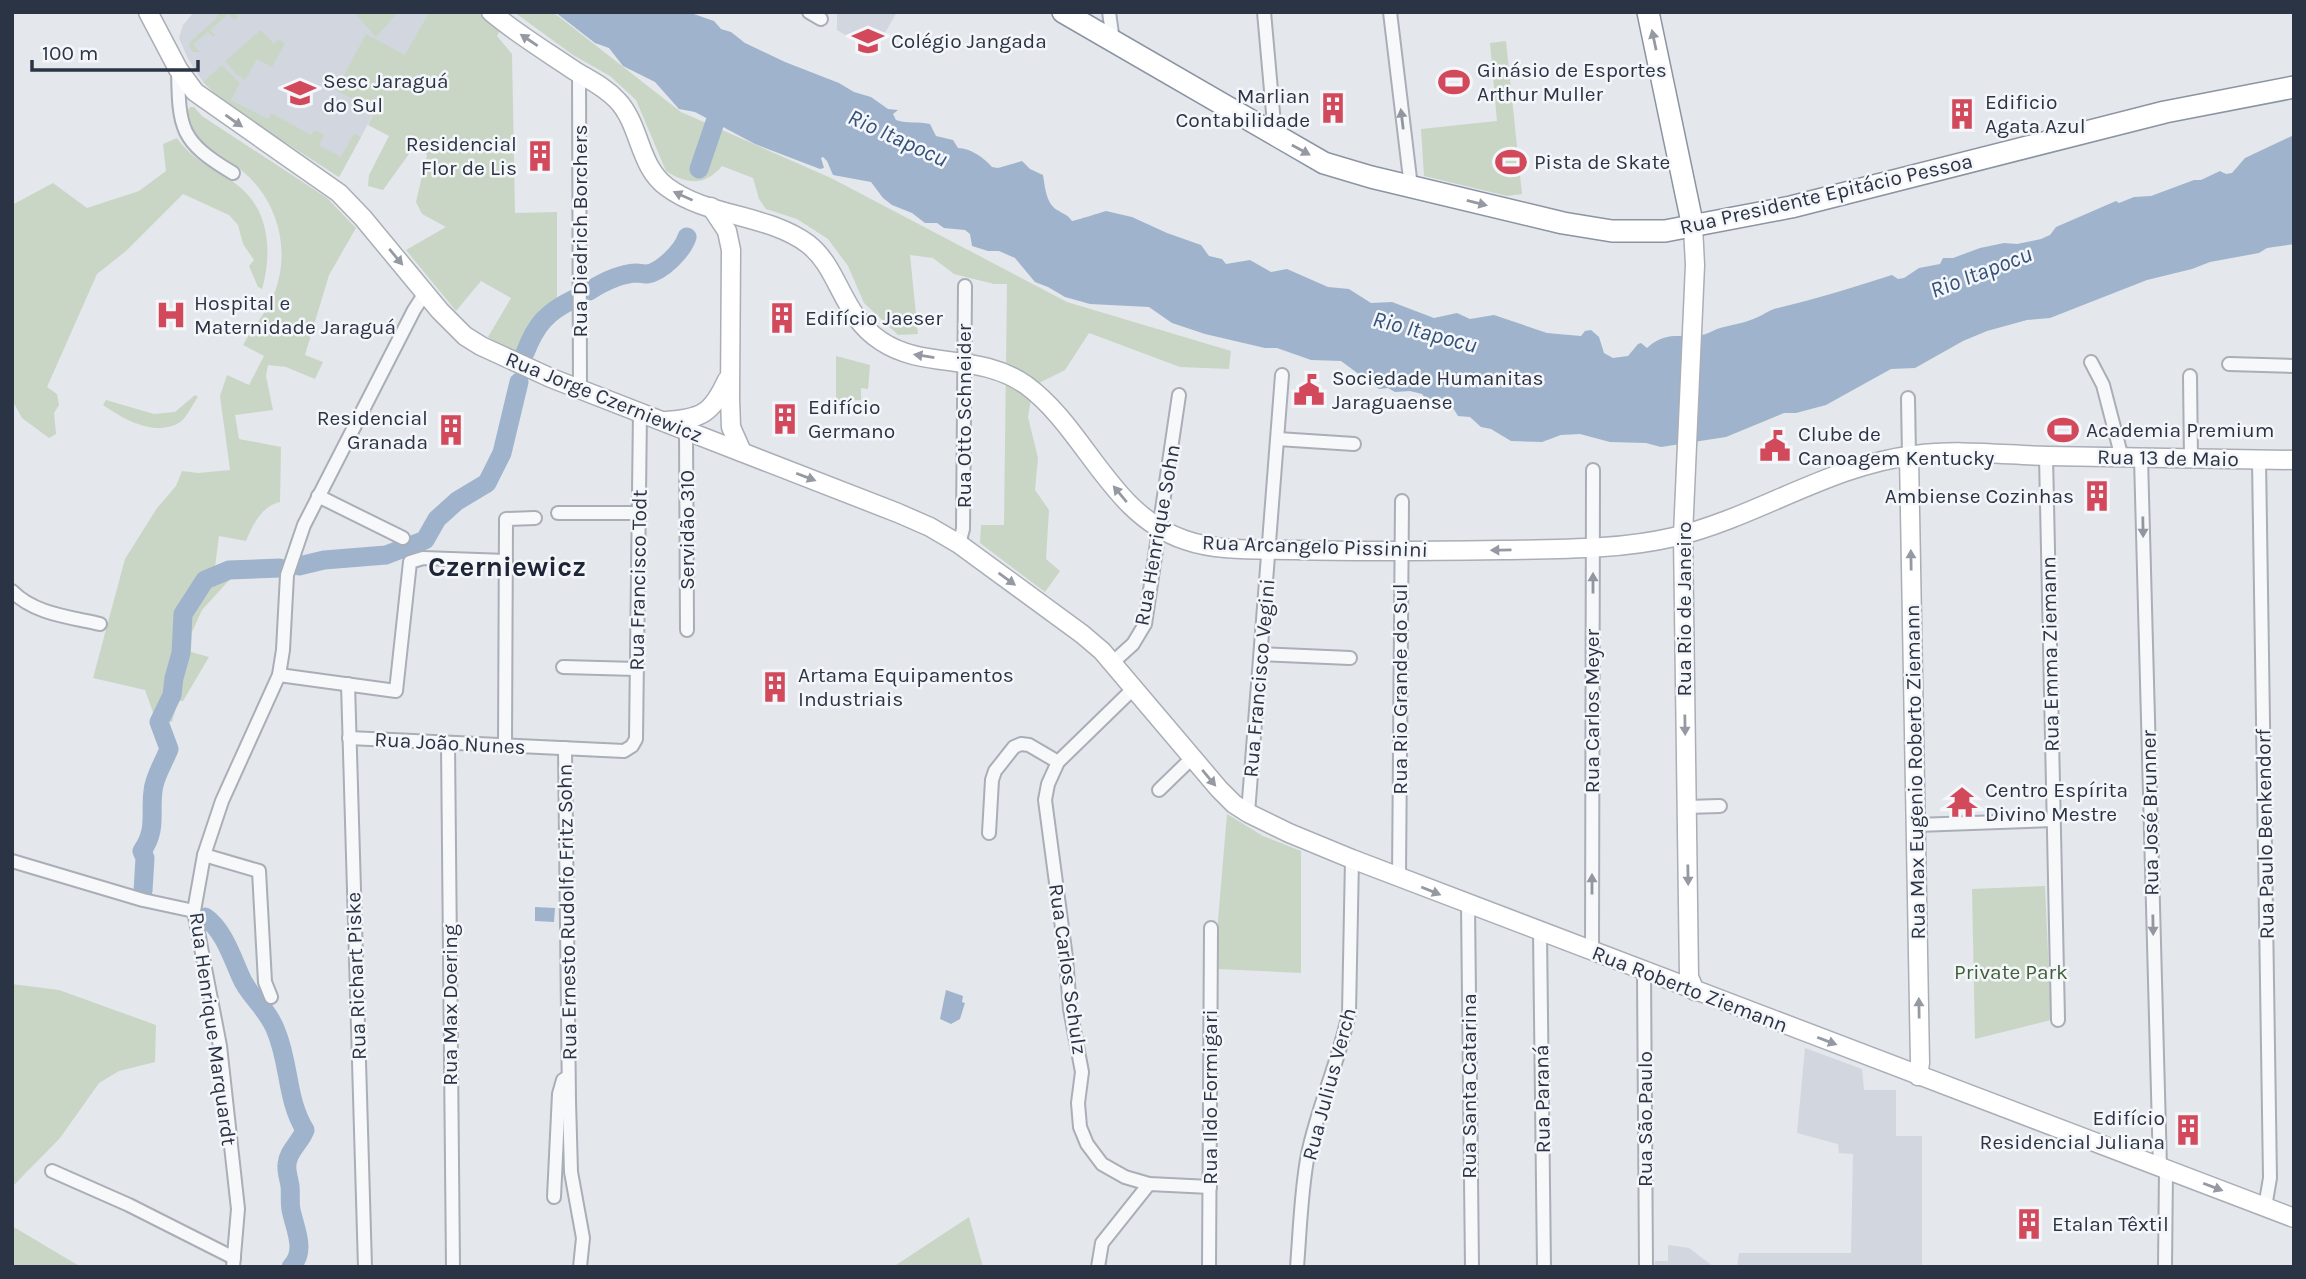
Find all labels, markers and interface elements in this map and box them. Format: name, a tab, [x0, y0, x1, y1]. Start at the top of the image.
school or university icon: Colégio Jangada	[851, 24, 885, 58]
scale bar	[32, 28, 198, 72]
place label: Colégio Jangada	[891, 29, 1047, 53]
one-way arrow	[1648, 29, 1659, 51]
one-way arrow	[519, 33, 539, 46]
text: 100 m	[42, 41, 99, 65]
place label: Ginásio de Esportes Arthur Muller	[1477, 58, 1667, 106]
sports icon: Ginásio de Esportes Arthur Muller	[1437, 65, 1471, 99]
place label: Sesc Jaraguá do Sul	[323, 69, 449, 117]
school or university icon: Sesc Jaraguá do Sul	[283, 76, 317, 110]
place label: Marlian Contabilidade	[1175, 84, 1310, 132]
place label: Edificio Agata Azul	[1985, 90, 2086, 138]
building icon: Marlian Contabilidade	[1316, 91, 1350, 125]
building icon: Edificio Agata Azul	[1945, 97, 1979, 131]
water label: Rio Itapocu	[844, 103, 952, 173]
one-way arrow	[1397, 108, 1408, 130]
one-way arrow	[225, 114, 243, 128]
street label: Rua Diedrich Borchers	[568, 125, 592, 337]
place label: Residencial Flor de Lis	[406, 132, 517, 180]
building icon: Residencial Flor de Lis	[523, 139, 557, 173]
one-way arrow	[1292, 144, 1311, 156]
sports icon: Pista de Skate	[1494, 145, 1528, 179]
street label: Rua Presidente Epitácio Pessoa	[1677, 149, 1975, 239]
place label: Pista de Skate	[1534, 150, 1670, 174]
one-way arrow	[672, 190, 693, 201]
one-way arrow	[1466, 198, 1488, 209]
water label: Rio Itapocu	[1926, 240, 2036, 304]
one-way arrow	[388, 249, 403, 266]
place label: Hospital e Maternidade Jaraguá	[194, 291, 396, 339]
hospital icon: Hospital e Maternidade Jaraguá	[154, 298, 188, 332]
building icon: Edifício Jaeser	[765, 301, 799, 335]
water label: Rio Itapocu	[1370, 305, 1480, 359]
place label: Edifício Jaeser	[805, 306, 943, 330]
street label: Rua Otto Schneider	[952, 323, 976, 508]
street label: Rua Jorge Czerniewicz	[502, 347, 706, 447]
one-way arrow	[912, 350, 934, 361]
place label: Sociedade Humanitas Jaraguaense	[1332, 366, 1544, 414]
public building icon: Sociedade Humanitas Jaraguaense	[1292, 373, 1326, 407]
place label: Edifício Germano	[808, 395, 895, 443]
building icon: Edifício Germano	[768, 402, 802, 436]
place label: Residencial Granada	[317, 406, 428, 454]
building icon: Residencial Granada	[434, 413, 468, 447]
sports icon: Academia Premium	[2046, 413, 2080, 447]
place label: Academia Premium	[2086, 418, 2274, 442]
place label: Clube de Canoagem Kentucky	[1798, 422, 1995, 470]
public building icon: Clube de Canoagem Kentucky	[1758, 429, 1792, 463]
street label: Rua Henrique Sohn	[1129, 442, 1185, 628]
street label: Rua 13 de Maio	[2097, 445, 2239, 471]
street label: Servidão 310	[675, 470, 699, 590]
one-way arrow	[796, 471, 817, 482]
building icon: Ambiense Cozinhas	[2080, 479, 2114, 513]
place label: Ambiense Cozinhas	[1885, 484, 2074, 508]
one-way arrow	[1112, 485, 1128, 503]
street label: Rua Francisco Todt	[624, 489, 652, 671]
one-way arrow	[2137, 516, 2149, 538]
street label: Rua Rio de Janeiro	[1672, 522, 1696, 696]
street label: Rua Arcangelo Pissinini	[1202, 530, 1428, 562]
one-way arrow	[1489, 544, 1511, 555]
one-way arrow	[1906, 548, 1917, 570]
district label: Czerniewicz	[428, 550, 586, 583]
street label: Rua Emma Ziemann	[2036, 556, 2064, 752]
one-way arrow	[1587, 571, 1599, 593]
one-way arrow	[998, 572, 1016, 587]
street label: Rua Francisco Vegini	[1238, 578, 1280, 778]
street label: Rua Rio Grande do Sul	[1388, 583, 1412, 795]
street label: Rua Max Eugenio Roberto Ziemann	[1900, 604, 1930, 940]
street label: Rua Carlos Meyer	[1580, 628, 1604, 793]
place label: Artama Equipamentos Industriais	[798, 663, 1014, 711]
building icon: Artama Equipamentos Industriais	[758, 670, 792, 704]
one-way arrow	[1680, 715, 1691, 737]
street label: Rua João Nunes	[374, 727, 526, 759]
street label: Rua Paulo Benkendorf	[2251, 728, 2279, 940]
street label: Rua José Brunner	[2137, 729, 2163, 896]
street label: Rua Ernesto Rudolfo Fritz Sohn	[552, 764, 582, 1060]
one-way arrow	[1201, 769, 1217, 787]
place label: Centro Espírita Divino Mestre	[1985, 778, 2128, 826]
temple icon: Centro Espírita Divino Mestre	[1945, 785, 1979, 819]
one-way arrow	[1682, 865, 1694, 887]
one-way arrow	[1586, 872, 1597, 894]
street label: Rua Carlos Schulz	[1044, 882, 1092, 1056]
one-way arrow	[1421, 885, 1442, 896]
street label: Rua Richart Piske	[341, 891, 371, 1061]
street label: Rua Henrique Marquardt	[185, 911, 241, 1147]
one-way arrow	[2148, 915, 2159, 937]
street label: Rua Max Doering	[438, 924, 462, 1086]
street label: Rua Roberto Ziemann	[1589, 941, 1791, 1037]
park label: Private Park	[1954, 960, 2068, 984]
street label: Rua Santa Catarina	[1457, 993, 1481, 1179]
one-way arrow	[1913, 996, 1925, 1018]
street label: Rua Julius Verch	[1297, 1005, 1361, 1163]
street label: Rua Ildo Formigari	[1198, 1009, 1222, 1185]
one-way arrow	[1817, 1036, 1838, 1047]
street label: Rua Paraná	[1529, 1044, 1555, 1154]
street label: Rua São Paulo	[1633, 1051, 1657, 1187]
place label: Edifício Residencial Juliana	[1980, 1106, 2165, 1154]
building icon: Edifício Residencial Juliana	[2171, 1113, 2205, 1147]
one-way arrow	[2202, 1182, 2223, 1193]
building icon: Etalan Têxtil	[2012, 1207, 2046, 1241]
place label: Etalan Têxtil	[2052, 1212, 2169, 1236]

